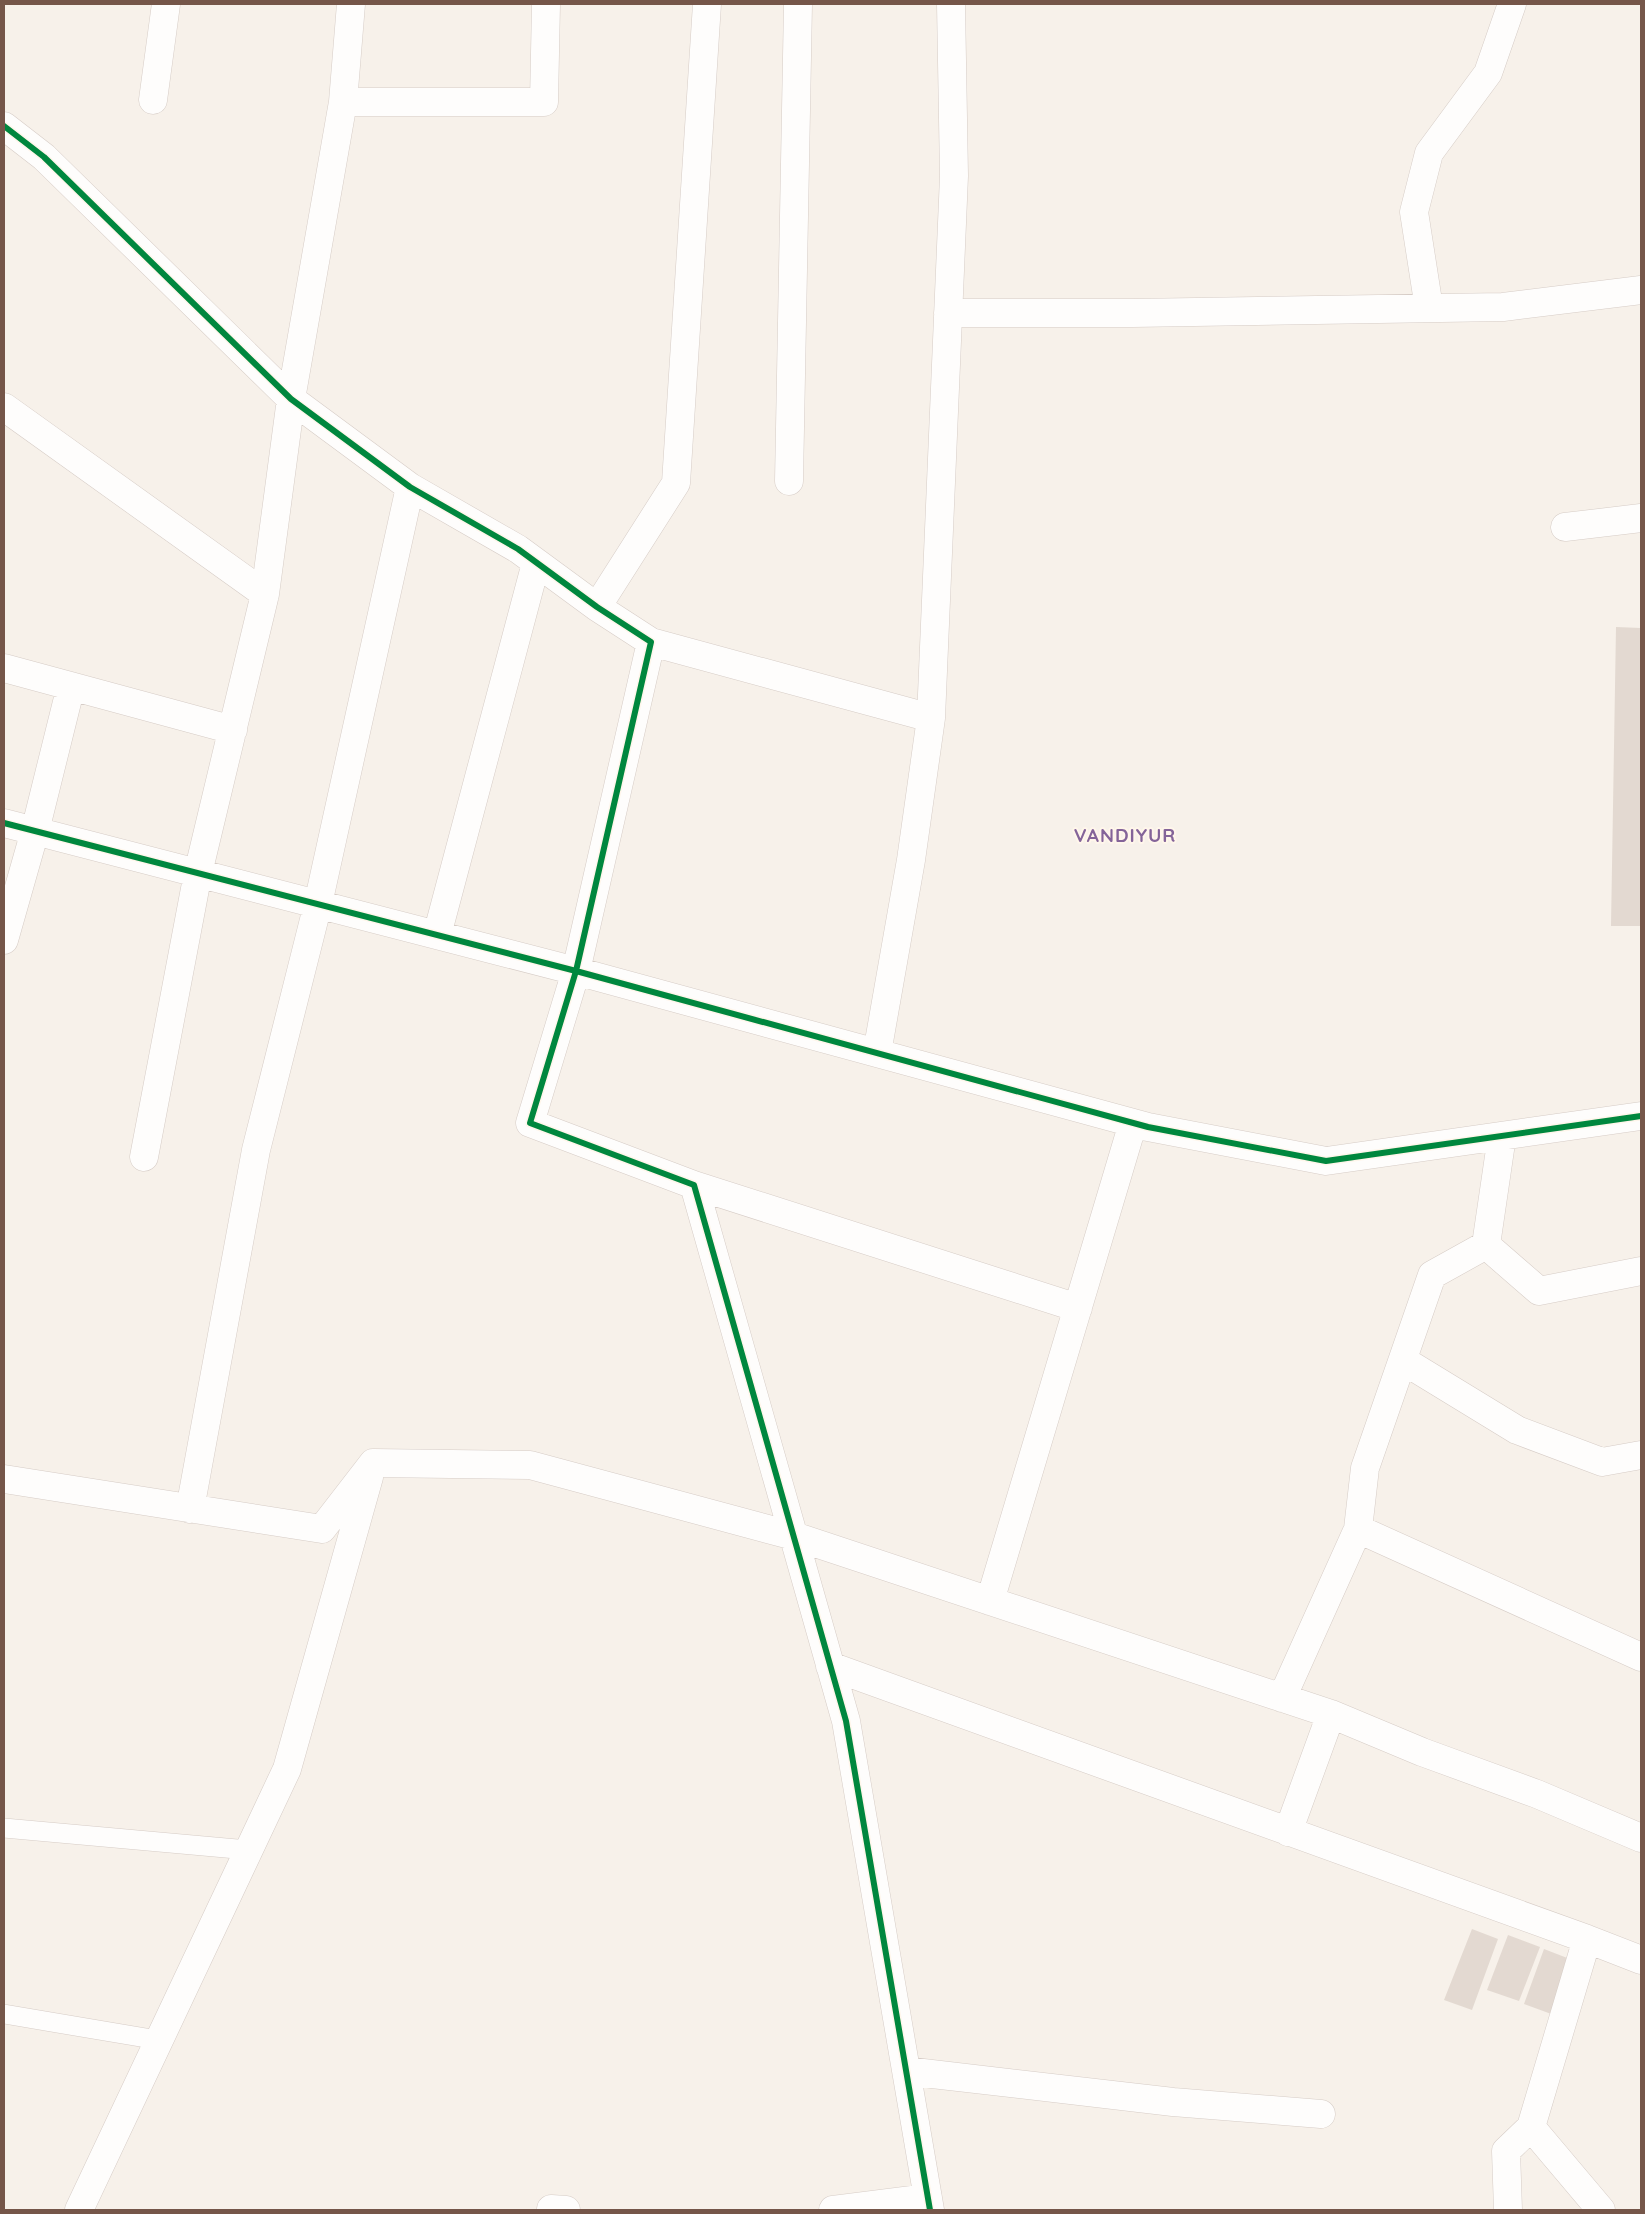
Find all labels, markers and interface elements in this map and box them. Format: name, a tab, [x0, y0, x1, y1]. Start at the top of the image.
district label: VANDIYUR	[1074, 823, 1176, 847]

